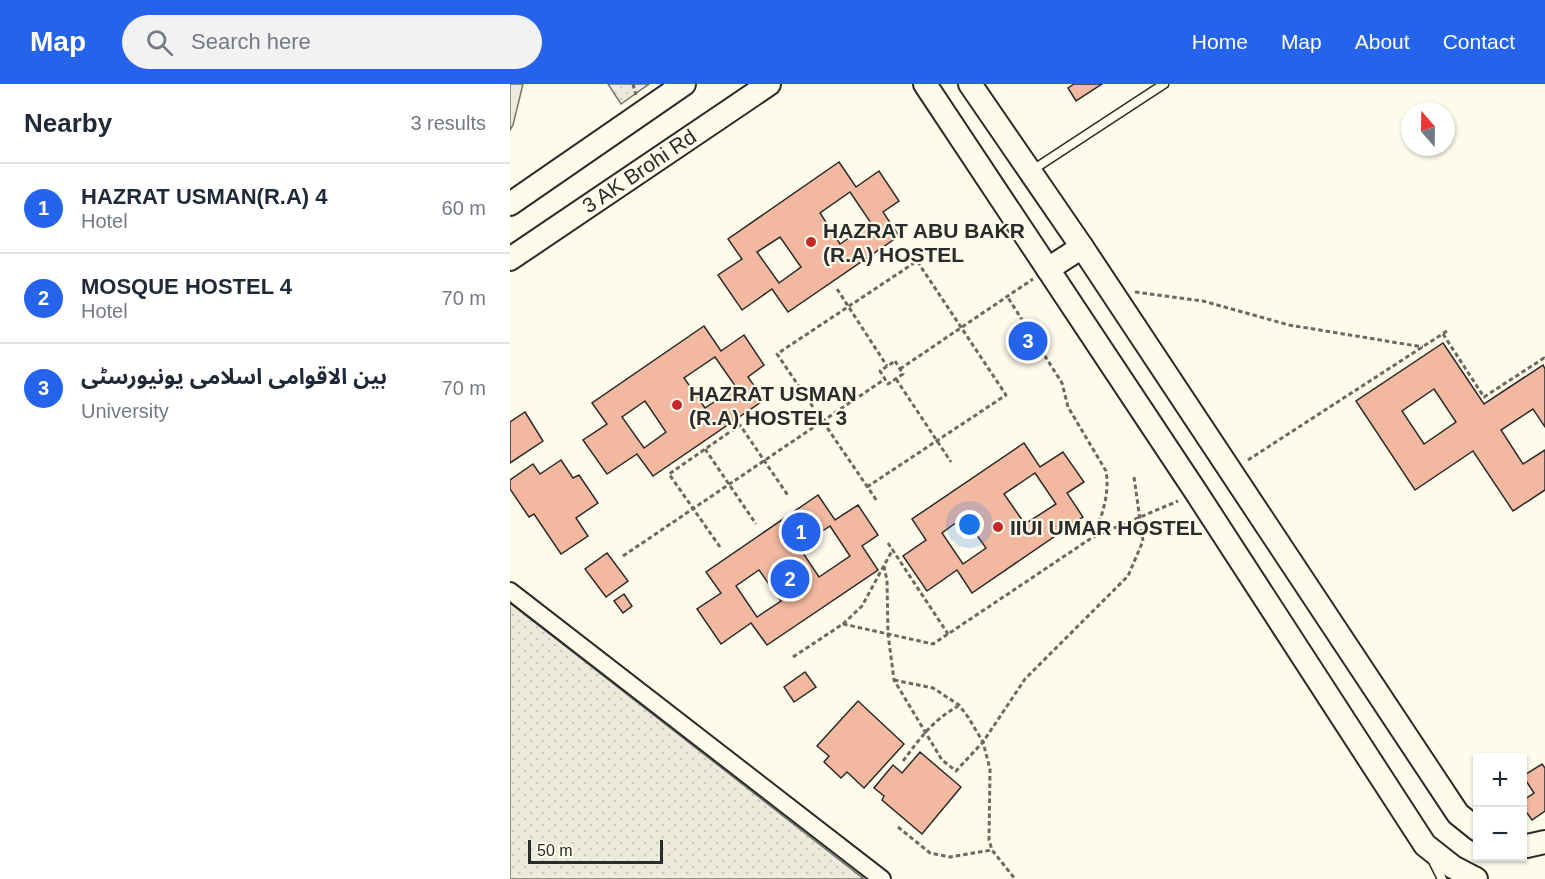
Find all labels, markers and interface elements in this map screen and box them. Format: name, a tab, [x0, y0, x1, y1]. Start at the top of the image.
search box	[122, 15, 542, 69]
text: Map	[30, 26, 86, 57]
icon: search	[143, 26, 176, 59]
text: Search here	[191, 29, 311, 54]
text: Home	[1192, 30, 1248, 53]
text: Map	[1281, 30, 1322, 53]
text: About	[1355, 30, 1410, 53]
text: Contact	[1443, 30, 1515, 53]
north arrow	[1401, 102, 1455, 156]
text: Nearby	[24, 108, 112, 138]
text: 3 results	[410, 112, 486, 134]
street label: 3 AK Brohi Rd	[578, 125, 700, 217]
text: HAZRAT USMAN(R.A) 4	[81, 184, 327, 209]
text: 1	[38, 197, 49, 219]
text: 60 m	[442, 197, 486, 219]
text: Hotel	[81, 210, 128, 232]
place label: HAZRAT ABU BAKR (R.A) HOSTEL	[823, 219, 1025, 266]
marker: HAZRAT ABU BAKR (R.A) HOSTEL	[804, 235, 818, 249]
text: MOSQUE HOSTEL 4	[81, 274, 292, 299]
text: 2	[38, 287, 49, 309]
text: 70 m	[442, 287, 486, 309]
text: Hotel	[81, 300, 128, 322]
pin: 3	[1008, 318, 1048, 364]
text: بین الاقوامی اسلامی یونیورسٹی	[81, 364, 387, 389]
text: 3	[38, 377, 49, 399]
text: 70 m	[442, 377, 486, 399]
place label: HAZRAT USMAN (R.A) HOSTEL 3	[689, 382, 857, 429]
marker: HAZRAT USMAN (R.A) HOSTEL 3	[670, 398, 684, 412]
text: University	[81, 400, 169, 422]
pin: 1	[782, 510, 820, 554]
your location	[955, 510, 984, 539]
place label: IIUI UMAR HOSTEL	[1010, 516, 1203, 539]
marker: IIUI UMAR HOSTEL	[991, 520, 1005, 534]
pin: 2	[770, 556, 810, 602]
map controls	[1473, 753, 1527, 861]
button: +	[1473, 753, 1527, 807]
button: −	[1473, 807, 1527, 861]
scale bar	[528, 837, 663, 864]
text: 50 m	[537, 842, 573, 859]

